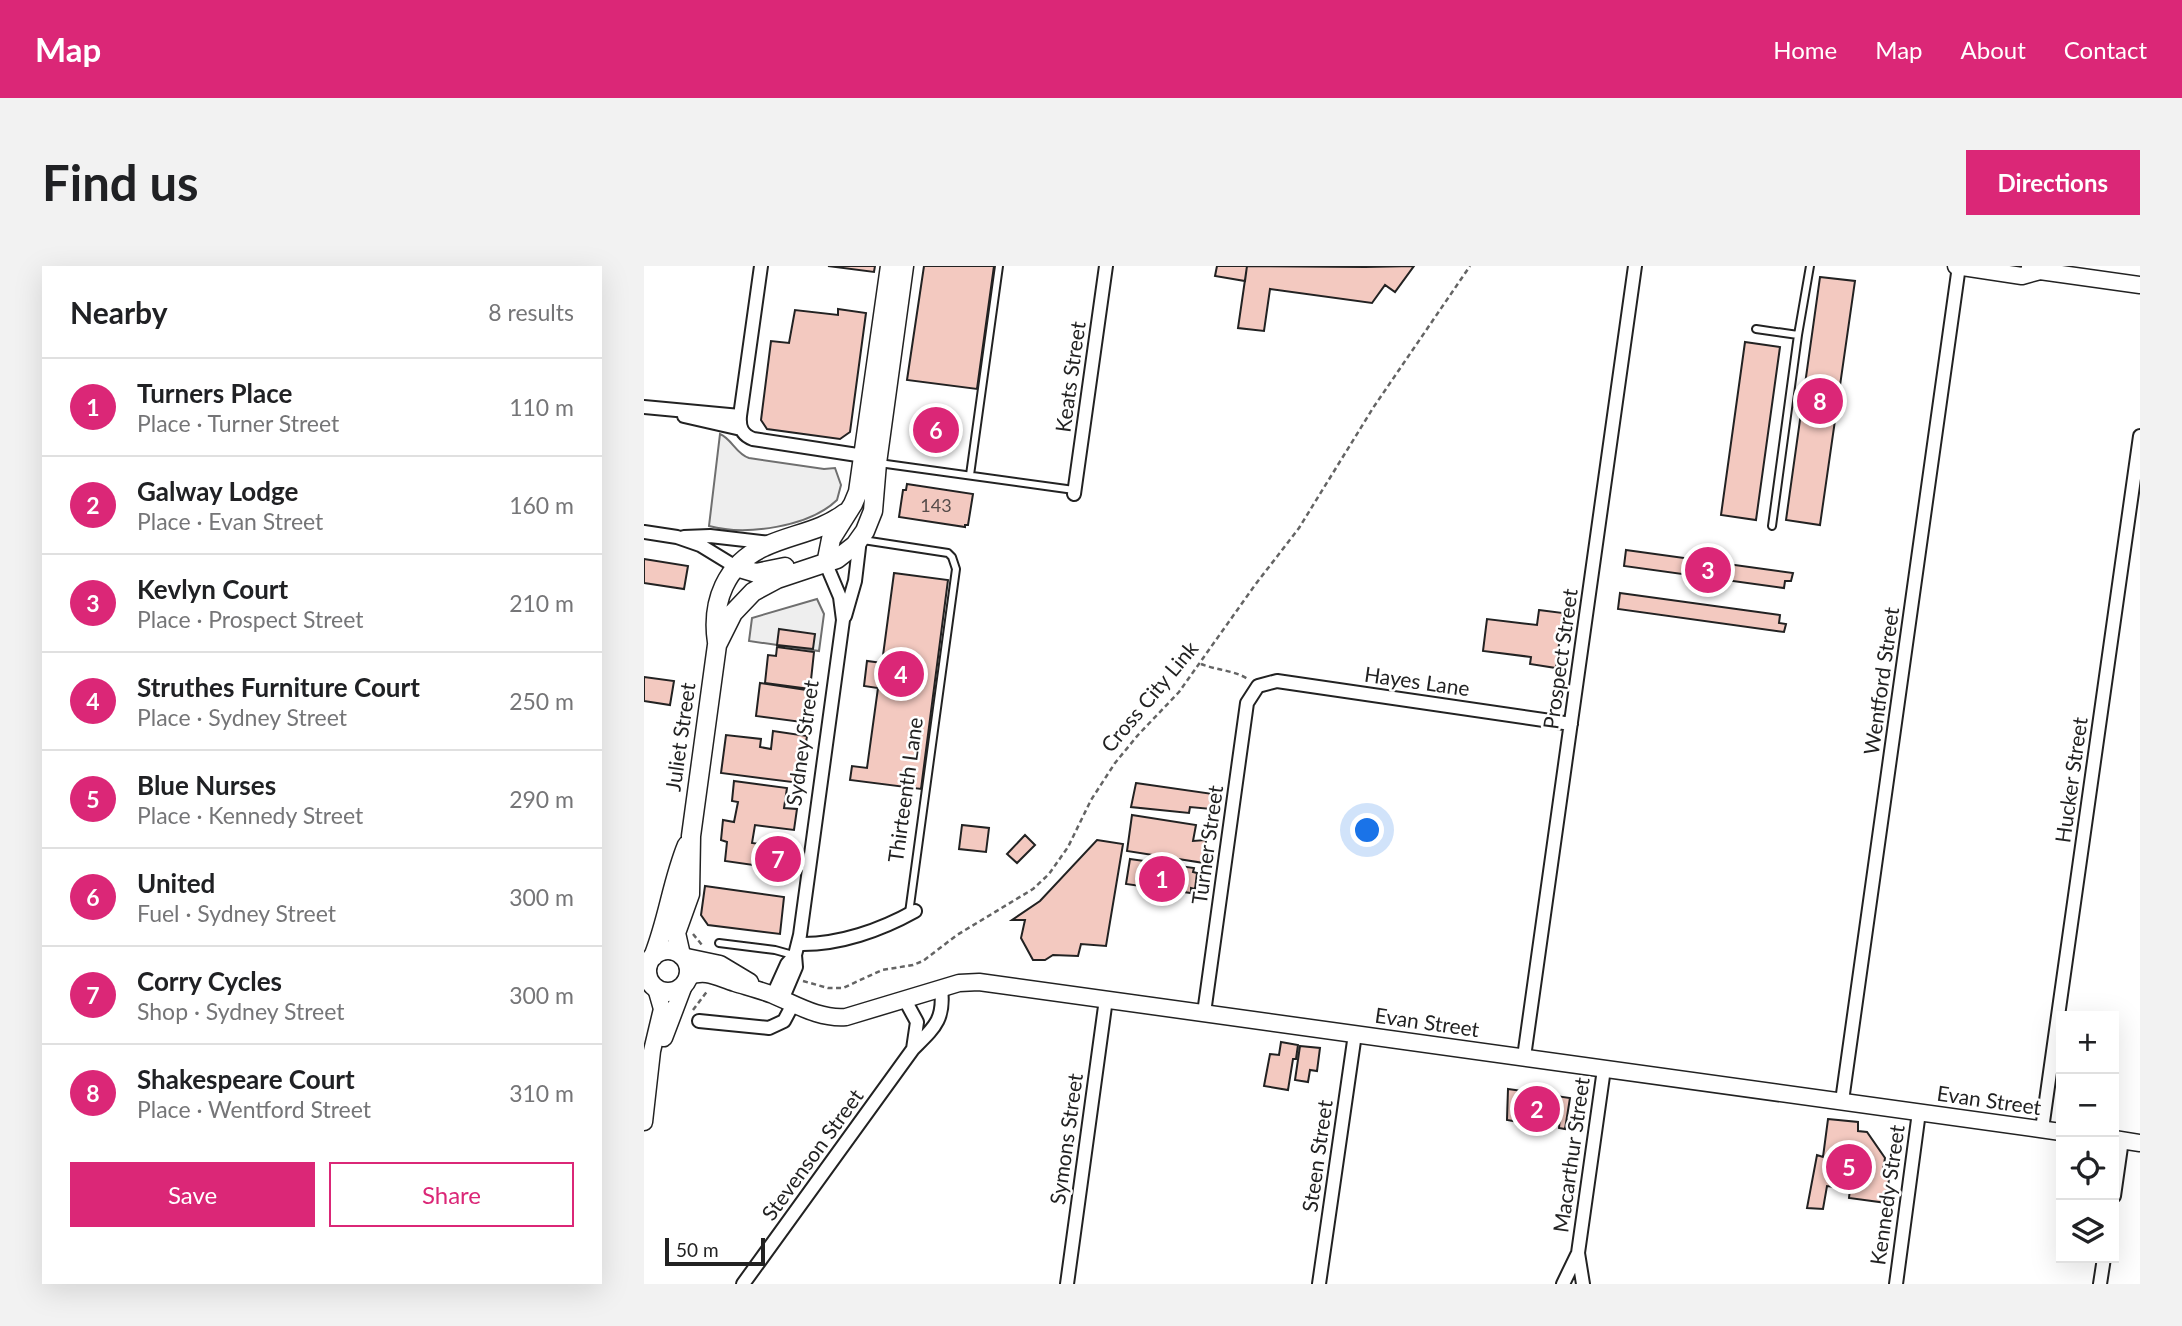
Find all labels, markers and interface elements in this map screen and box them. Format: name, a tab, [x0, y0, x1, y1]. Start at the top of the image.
text: Map	[35, 29, 101, 69]
text: Home	[1773, 35, 1837, 64]
text: Map	[1875, 35, 1923, 64]
text: About	[1961, 35, 2026, 64]
text: Contact	[2064, 35, 2147, 64]
button: Directions	[1966, 150, 2140, 215]
text: Find us	[42, 153, 199, 211]
text: Nearby	[70, 294, 168, 330]
text: 8 results	[488, 298, 574, 326]
street label: Keats Street	[1049, 319, 1090, 434]
pin: 8	[1797, 375, 1843, 427]
text: Turners Place	[137, 377, 292, 409]
text: 1	[86, 393, 100, 421]
text: 110 m	[509, 393, 574, 421]
pin: 6	[913, 404, 959, 456]
text: Place · Turner Street	[137, 409, 339, 437]
text: Galway Lodge	[137, 475, 298, 507]
text: 2	[86, 491, 100, 519]
text: 160 m	[509, 491, 574, 519]
house number: 143	[920, 494, 952, 516]
text: Place · Evan Street	[137, 507, 323, 535]
pin: 3	[1685, 544, 1731, 596]
text: Kevlyn Court	[137, 573, 288, 605]
street label: Prospect Street	[1537, 586, 1582, 731]
text: 3	[86, 589, 100, 617]
text: 210 m	[509, 589, 574, 617]
text: Place · Prospect Street	[137, 605, 363, 633]
street label: Wentford Street	[1858, 605, 1903, 756]
street label: Cross City Link	[1095, 635, 1203, 757]
pin: 4	[878, 648, 924, 700]
street label: Hayes Lane	[1363, 661, 1471, 700]
text: Struthes Furniture Court	[137, 671, 420, 703]
street label: Sydney Street	[780, 678, 823, 807]
street label: Juliet Street	[660, 680, 700, 793]
text: 4	[86, 687, 100, 715]
text: 250 m	[509, 687, 574, 715]
text: Place · Sydney Street	[137, 703, 347, 731]
street label: Hucker Street	[2049, 715, 2092, 844]
street label: Thirteenth Lane	[882, 716, 927, 864]
text: Blue Nurses	[137, 769, 276, 801]
street label: Turner Street	[1186, 783, 1227, 906]
text: 5	[86, 785, 100, 813]
text: 290 m	[509, 785, 574, 813]
text: Place · Kennedy Street	[137, 801, 363, 829]
your location	[1350, 813, 1384, 847]
pin: 7	[755, 833, 801, 885]
pin: 1	[1139, 853, 1185, 905]
text: United	[137, 867, 215, 899]
text: 6	[86, 883, 100, 911]
text: 300 m	[509, 883, 574, 911]
text: Fuel · Sydney Street	[137, 899, 336, 927]
text: Corry Cycles	[137, 965, 282, 997]
text: 7	[86, 981, 100, 1009]
text: 300 m	[509, 981, 574, 1009]
text: Shop · Sydney Street	[137, 997, 345, 1025]
street label: Evan Street	[1373, 1002, 1481, 1041]
map controls	[2056, 1011, 2119, 1263]
button: +	[2056, 1011, 2119, 1074]
text: Shakespeare Court	[137, 1063, 355, 1095]
street label: Symons Street	[1044, 1071, 1087, 1206]
button: −	[2056, 1074, 2119, 1137]
street label: Macarthur Street	[1547, 1075, 1594, 1234]
text: 8	[86, 1079, 100, 1107]
text: 310 m	[509, 1079, 574, 1107]
street label: Evan Street	[1935, 1080, 2043, 1119]
street label: Stevenson Street	[756, 1083, 868, 1225]
pin: 2	[1514, 1083, 1560, 1135]
text: Place · Wentford Street	[137, 1095, 371, 1123]
street label: Steen Street	[1296, 1098, 1337, 1213]
street label: Kennedy Street	[1864, 1123, 1909, 1267]
button: locate	[2056, 1137, 2119, 1200]
pin: 5	[1826, 1141, 1872, 1193]
button: Save	[70, 1162, 315, 1227]
button: Share	[329, 1162, 574, 1227]
button: layers	[2056, 1200, 2119, 1263]
scale bar	[665, 1235, 765, 1267]
text: 50 m	[676, 1238, 719, 1261]

